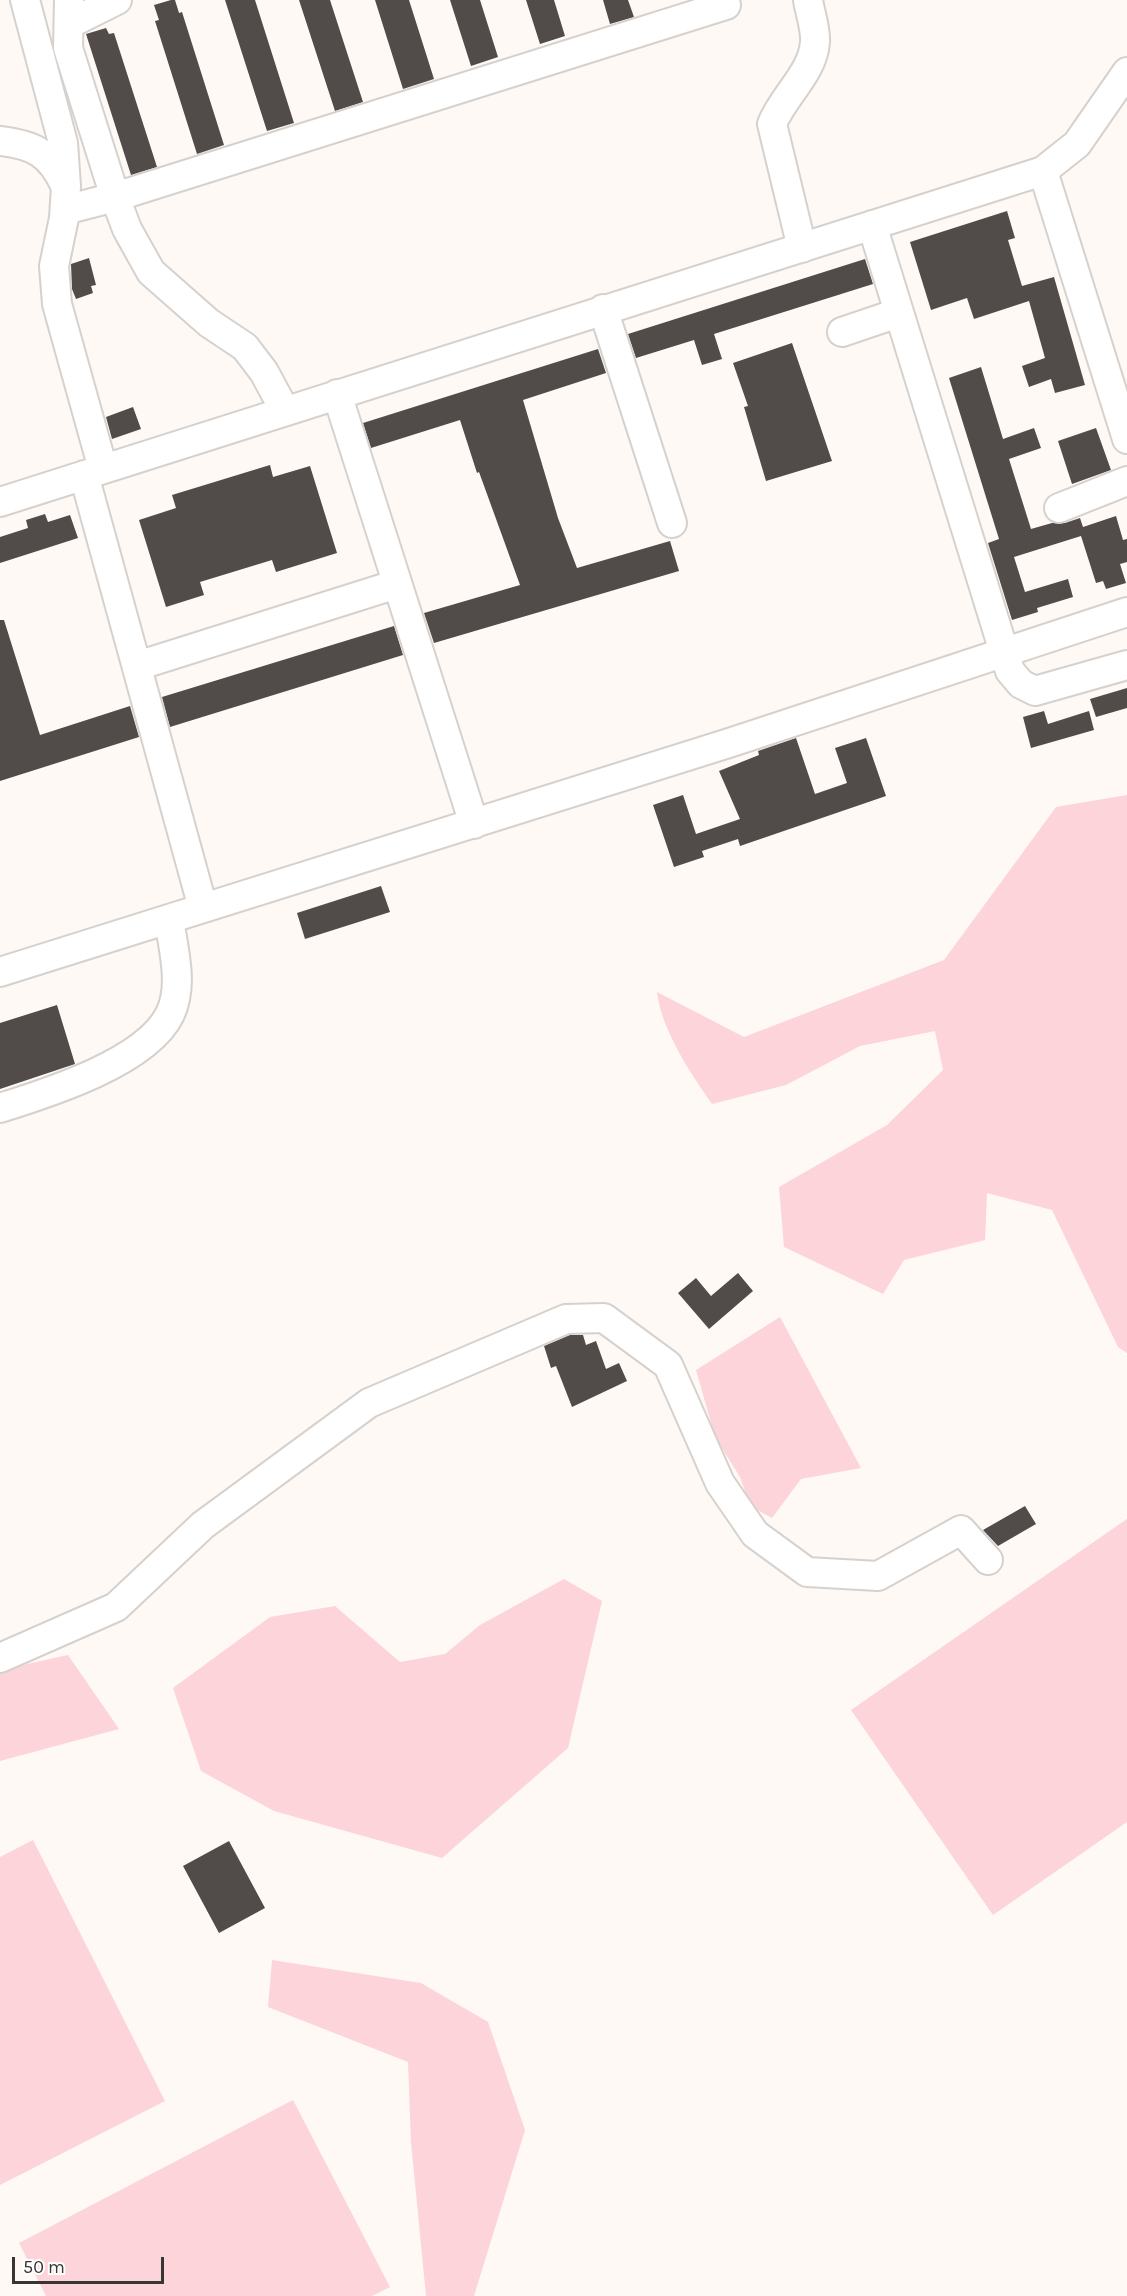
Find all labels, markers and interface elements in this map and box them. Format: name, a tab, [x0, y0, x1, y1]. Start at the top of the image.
scale bar	[15, 2245, 166, 2283]
text: 50 m	[23, 2256, 65, 2278]

